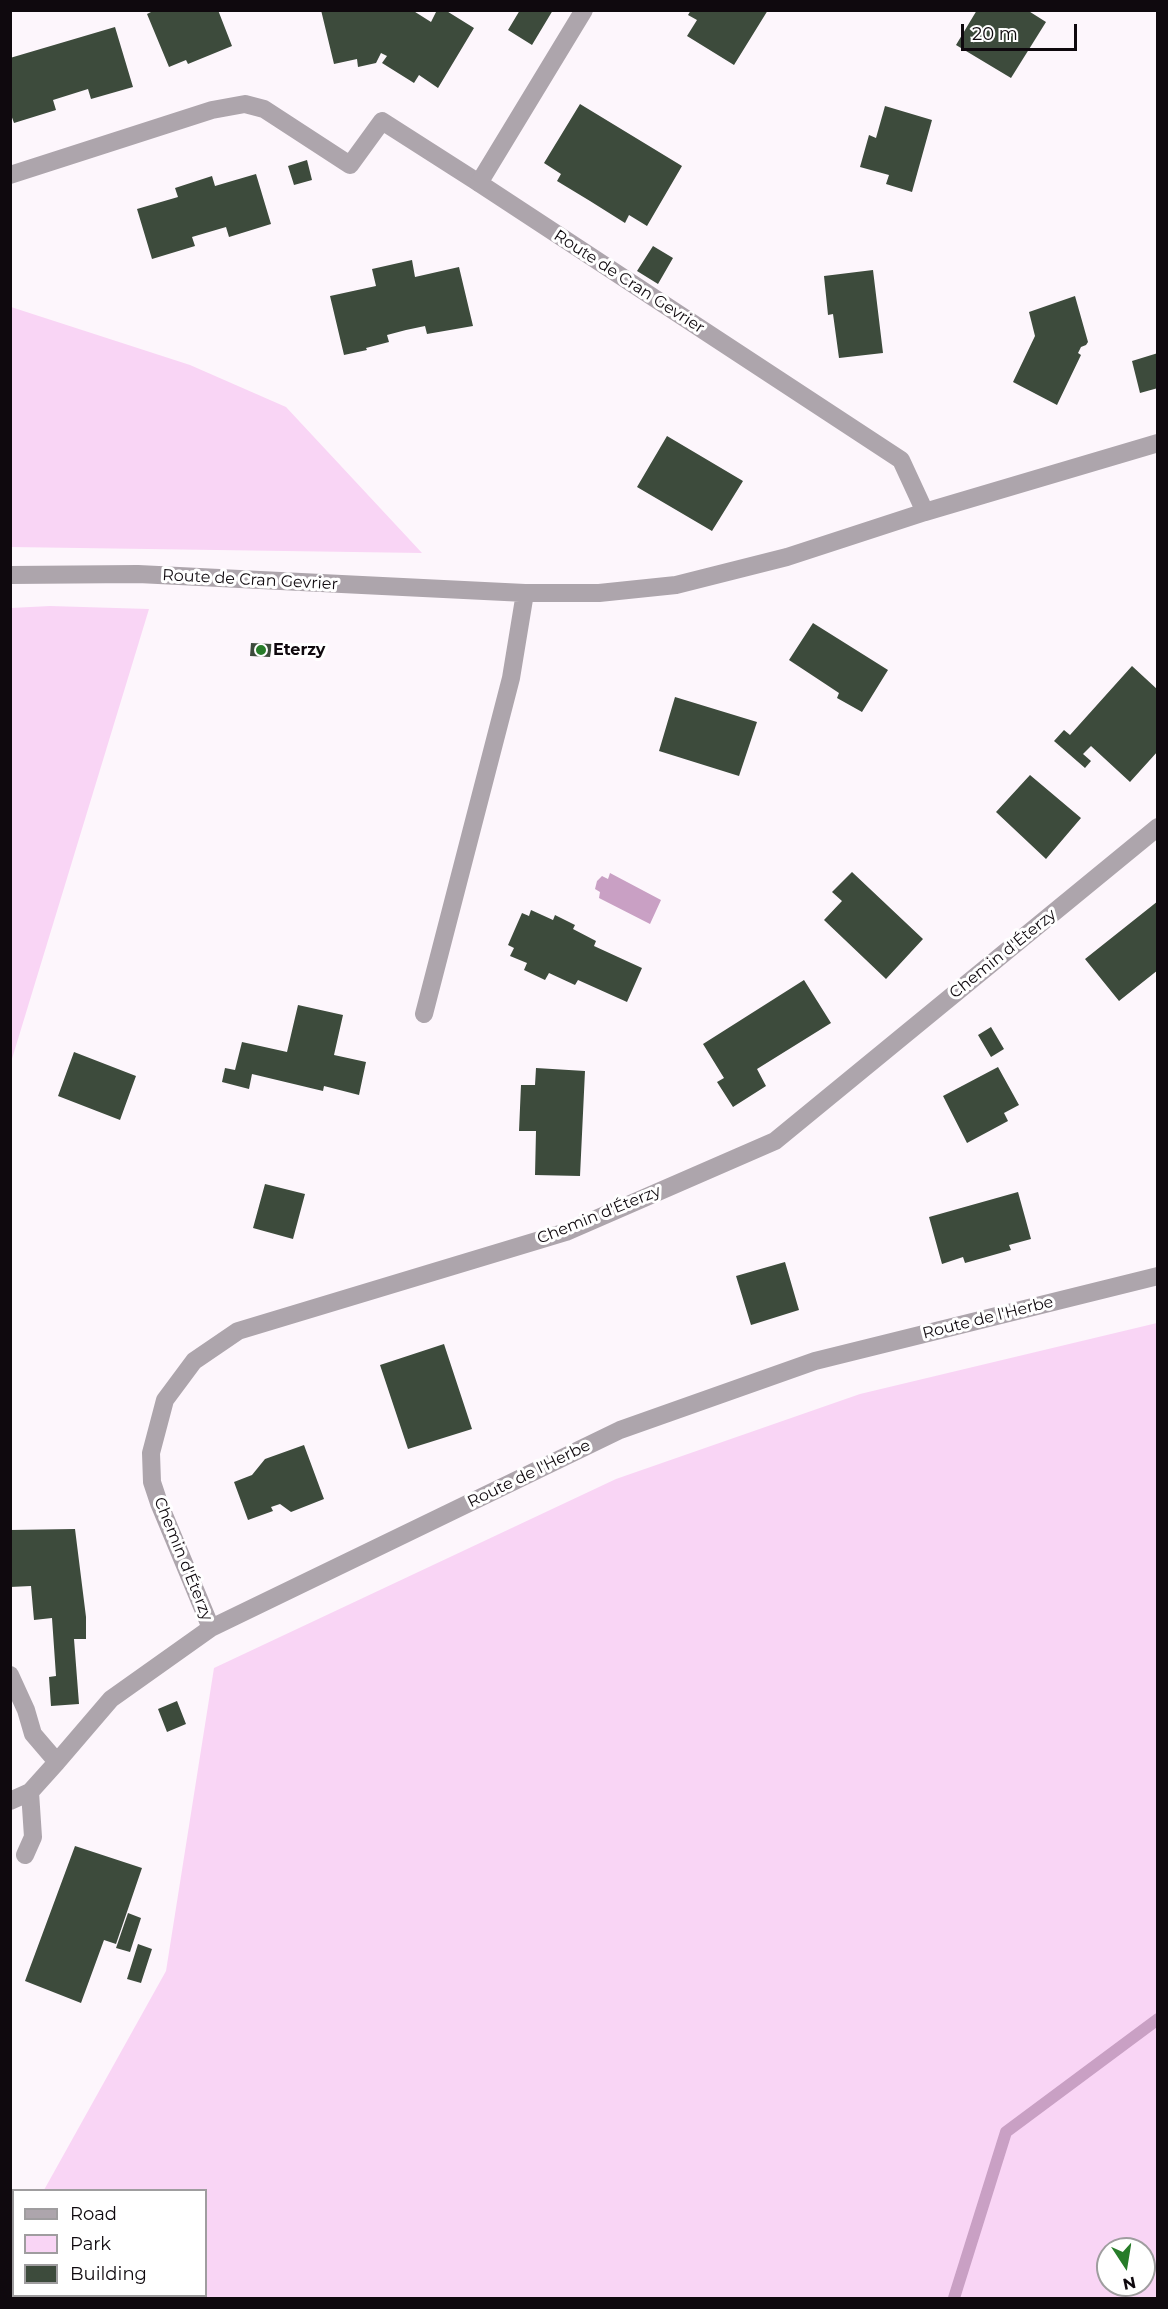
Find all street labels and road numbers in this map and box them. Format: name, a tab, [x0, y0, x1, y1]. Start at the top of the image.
street label: Route de Cran Gevrier	[550, 226, 708, 338]
street label: Route de Cran Gevrier	[162, 566, 338, 594]
street label: Chemin d'Éterzy	[946, 905, 1060, 1003]
street label: Chemin d'Éterzy	[534, 1181, 664, 1249]
street label: Route de l'Herbe	[921, 1292, 1055, 1344]
street label: Route de l'Herbe	[465, 1436, 593, 1512]
street label: Chemin d'Éterzy	[149, 1494, 217, 1624]

